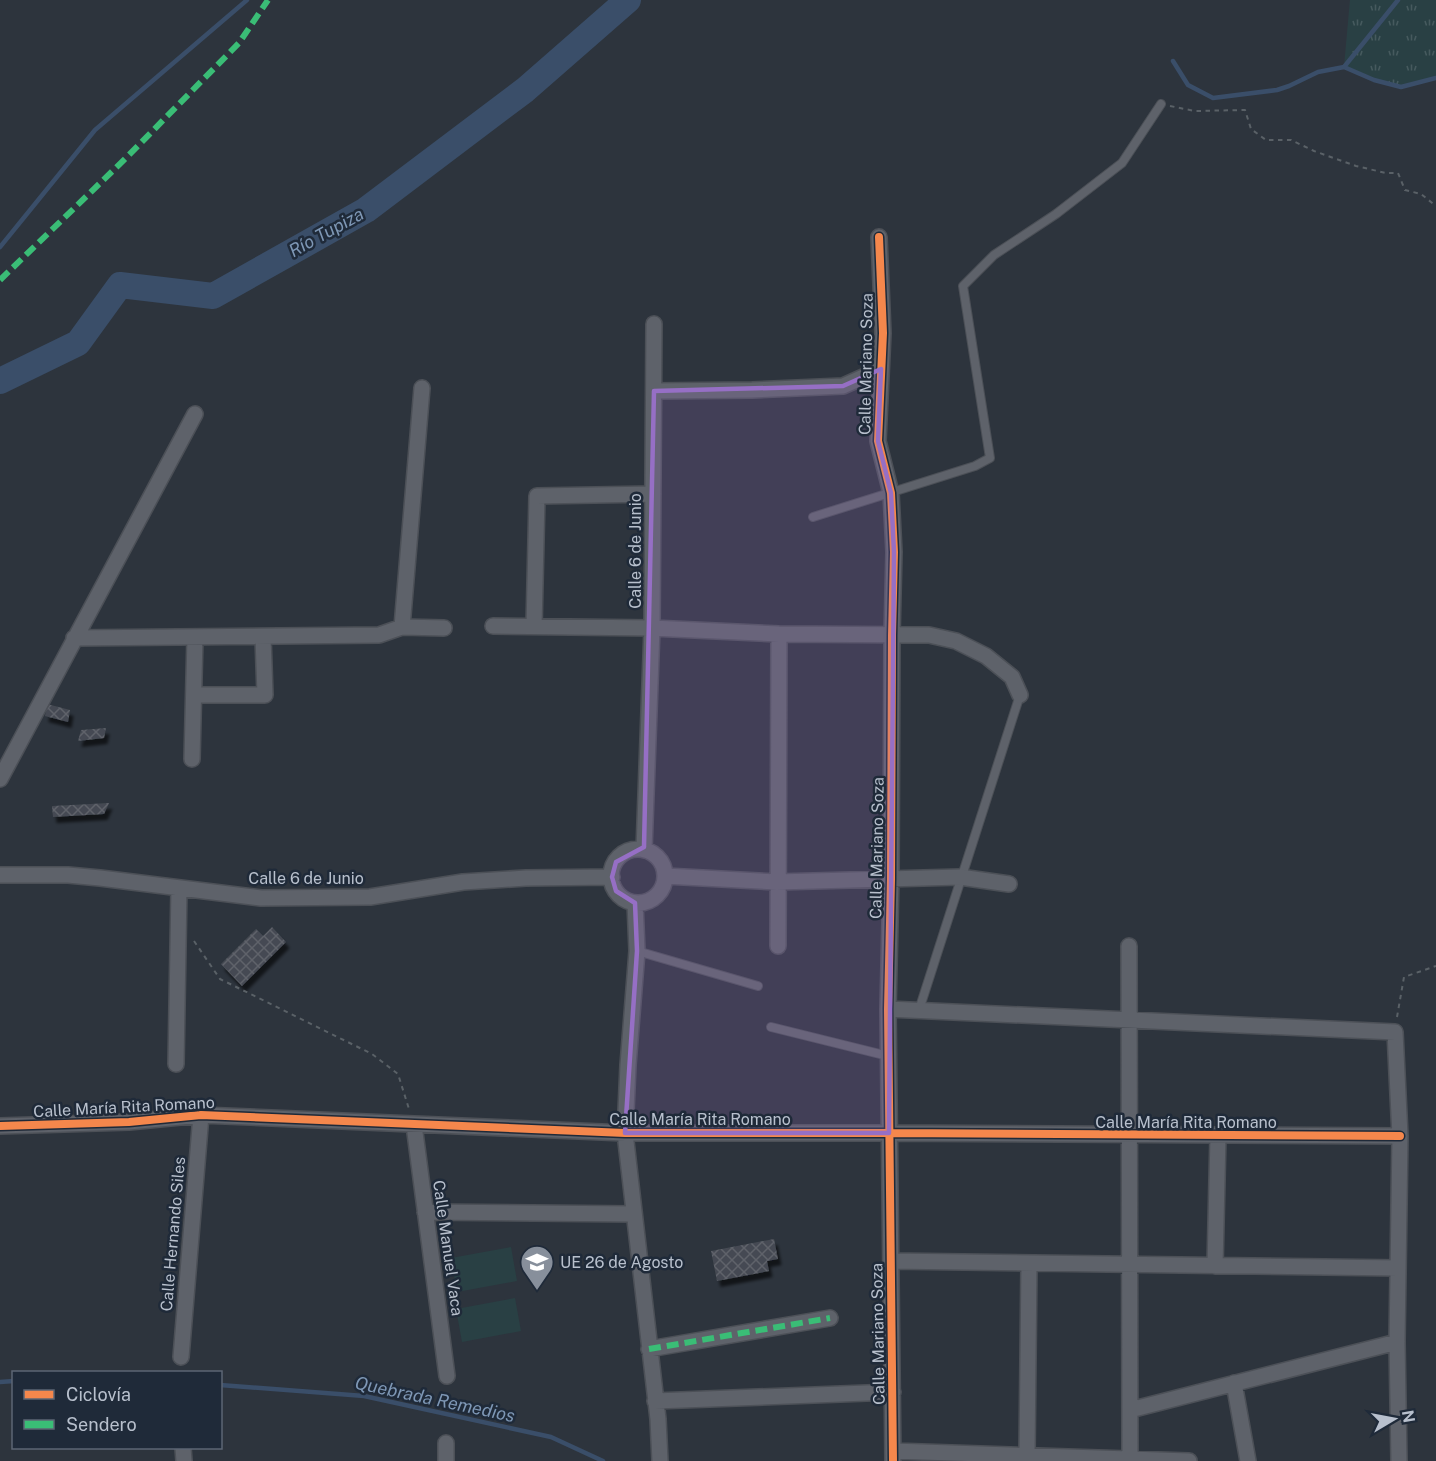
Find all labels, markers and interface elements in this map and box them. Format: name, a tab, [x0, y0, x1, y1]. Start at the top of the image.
water label: Río Tupiza	[285, 203, 367, 261]
street label: Calle Mariano Soza	[855, 293, 877, 435]
street label: Calle 6 de Junio	[626, 493, 645, 609]
street label: Calle Mariano Soza	[866, 777, 888, 919]
street label: Calle 6 de Junio	[248, 869, 364, 888]
street label: Calle María Rita Romano	[33, 1093, 215, 1121]
street label: Calle María Rita Romano	[609, 1110, 791, 1129]
street label: Calle María Rita Romano	[1095, 1113, 1277, 1132]
street label: Calle Hernando Siles	[157, 1156, 189, 1312]
street label: Calle Manuel Vaca	[429, 1179, 467, 1317]
school or university icon: UE 26 de Agosto	[519, 1244, 555, 1291]
place label: UE 26 de Agosto	[560, 1253, 683, 1272]
street label: Calle Mariano Soza	[867, 1263, 889, 1405]
legend	[12, 1371, 222, 1449]
water label: Quebrada Remedios	[353, 1372, 517, 1426]
text: Ciclovía	[66, 1384, 131, 1405]
north arrow	[1364, 1389, 1424, 1449]
text: N	[1398, 1409, 1419, 1424]
text: Sendero	[66, 1414, 137, 1435]

